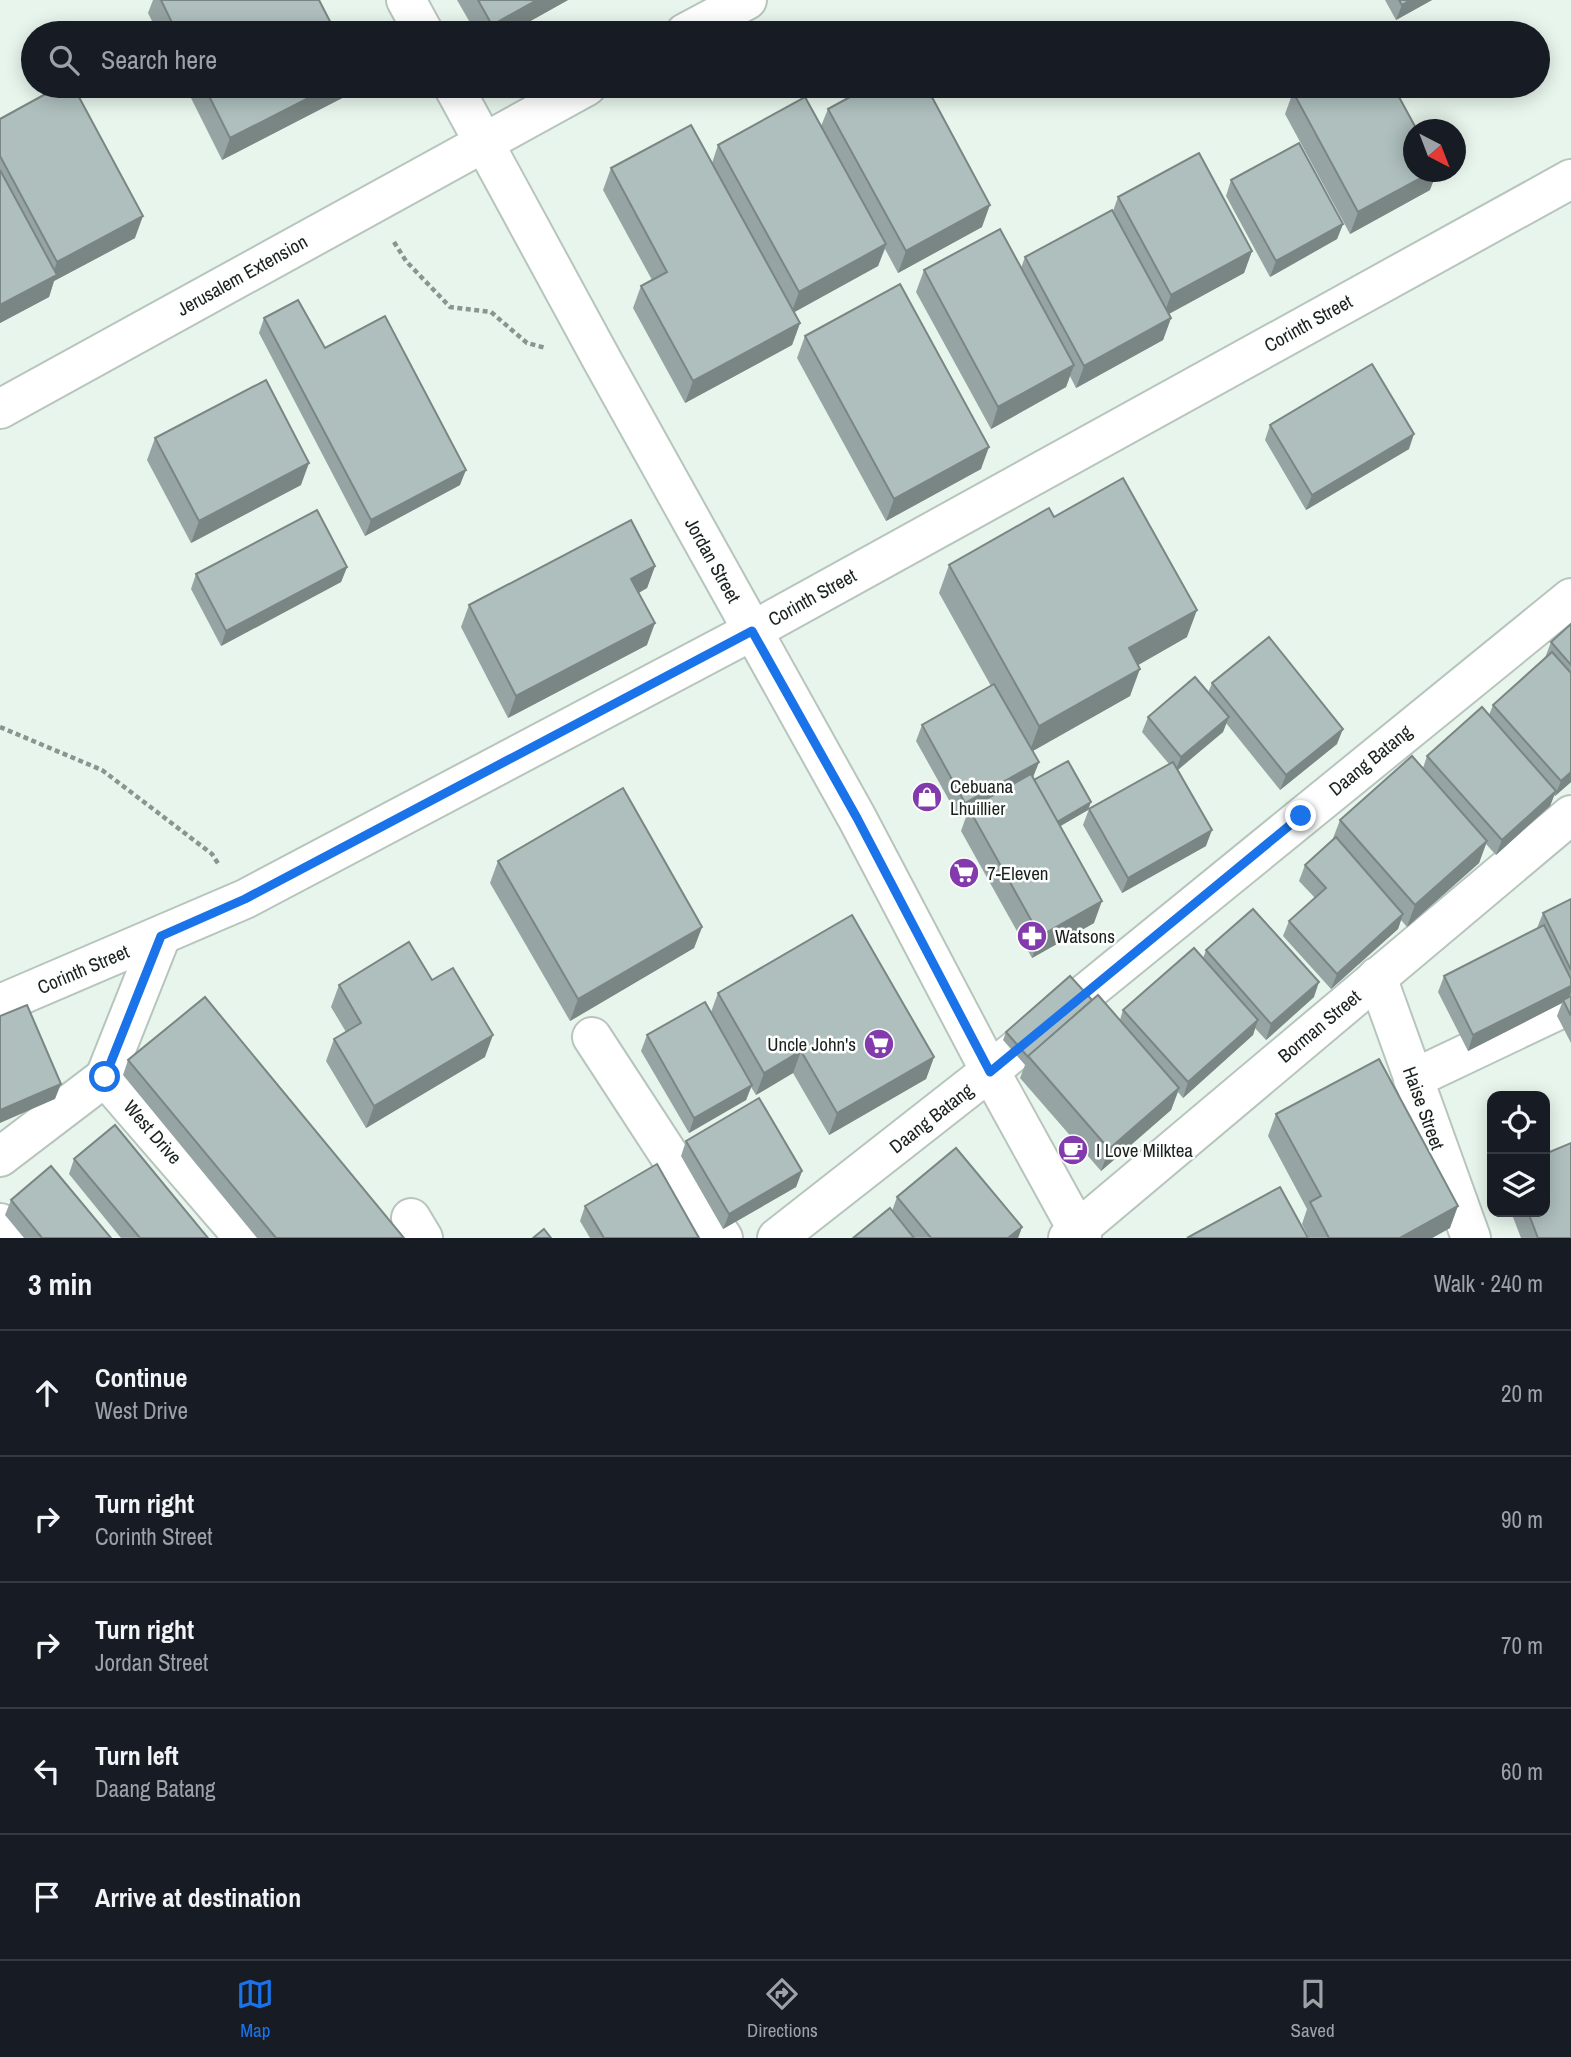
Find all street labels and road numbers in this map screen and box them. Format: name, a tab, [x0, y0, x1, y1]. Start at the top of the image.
street label: Jerusalem Extension	[172, 228, 312, 322]
street label: Corinth Street	[1259, 288, 1357, 358]
street label: Jordan Street	[679, 513, 747, 608]
street label: Corinth Street	[763, 562, 861, 632]
street label: Daang Batang	[1323, 718, 1417, 801]
street label: Corinth Street	[33, 938, 133, 1000]
street label: Borman Street	[1272, 983, 1366, 1068]
street label: Haise Street	[1397, 1063, 1451, 1154]
street label: Daang Batang	[884, 1077, 979, 1159]
street label: West Drive	[118, 1094, 188, 1170]

